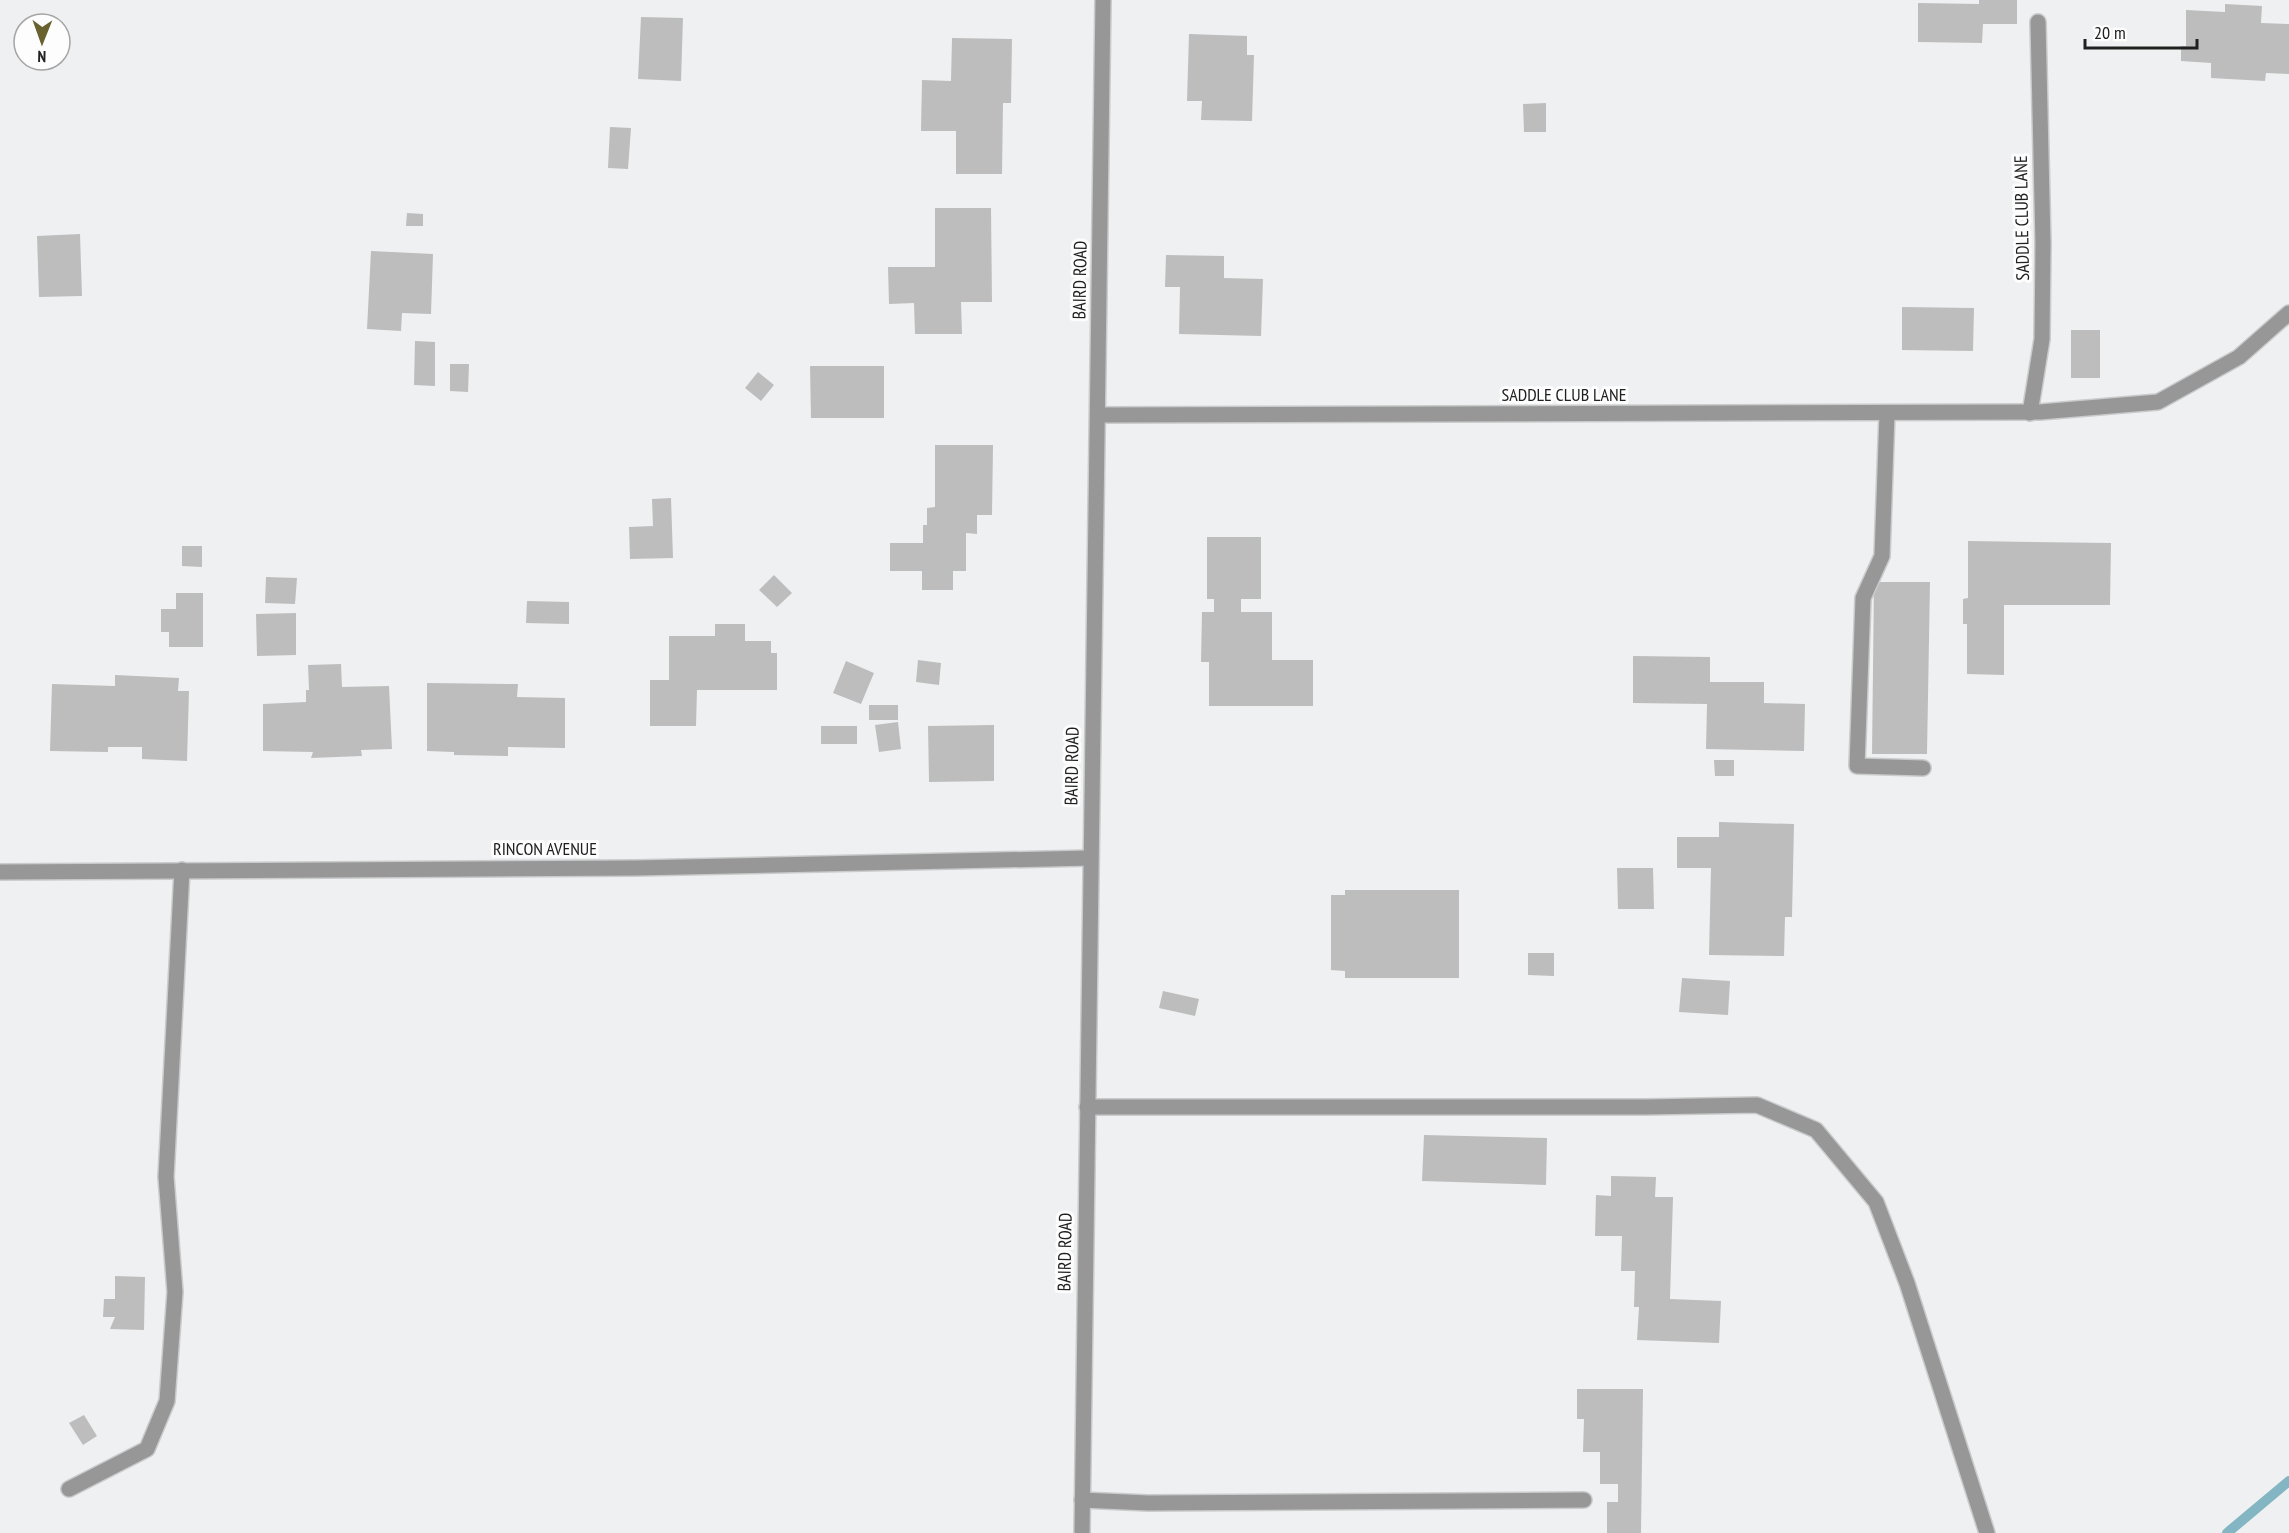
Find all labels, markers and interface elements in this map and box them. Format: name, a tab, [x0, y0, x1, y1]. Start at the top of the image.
north arrow	[12, 12, 72, 72]
scale bar	[2085, 12, 2198, 50]
text: 20 m	[2094, 21, 2126, 44]
text: N	[37, 47, 46, 67]
street label: SADDLE CLUB LANE	[2009, 155, 2034, 281]
street label: BAIRD ROAD	[1067, 240, 1092, 320]
street label: SADDLE CLUB LANE	[1501, 383, 1627, 406]
street label: BAIRD ROAD	[1059, 726, 1084, 806]
street label: RINCON AVENUE	[493, 837, 597, 860]
street label: BAIRD ROAD	[1052, 1212, 1077, 1292]

